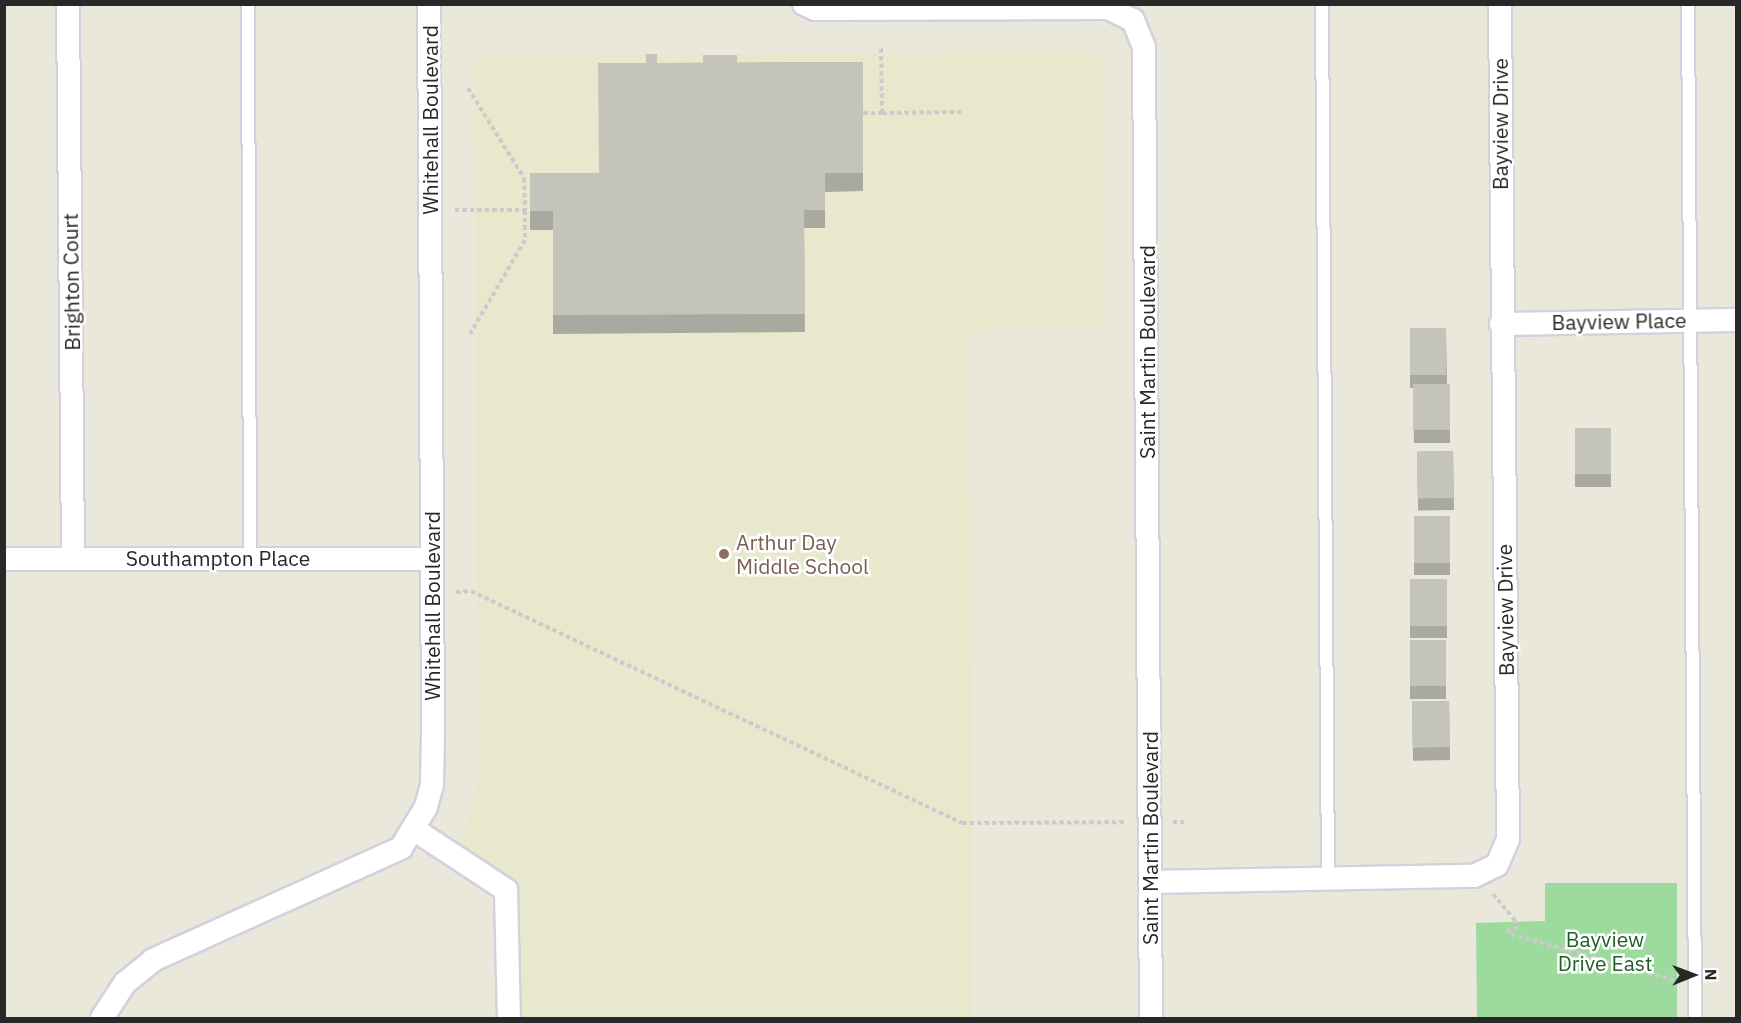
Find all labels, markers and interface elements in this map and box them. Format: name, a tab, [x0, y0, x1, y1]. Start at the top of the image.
street label: Whitehall Boulevard	[417, 25, 443, 215]
street label: Bayview Drive	[1487, 58, 1513, 190]
street label: Brighton Court	[57, 213, 85, 351]
street label: Saint Martin Boulevard	[1134, 245, 1160, 459]
street label: Bayview Place	[1551, 307, 1687, 335]
street label: Whitehall Boulevard	[419, 511, 445, 701]
place label: Arthur Day Middle School	[736, 529, 869, 579]
street label: Bayview Drive	[1491, 544, 1519, 676]
street label: Southampton Place	[126, 545, 310, 571]
marker: Arthur Day Middle School	[717, 547, 731, 561]
street label: Saint Martin Boulevard	[1137, 731, 1163, 945]
park label: Bayview Drive East	[1558, 926, 1652, 976]
north arrow	[1663, 945, 1723, 1005]
text: N	[1701, 969, 1721, 981]

